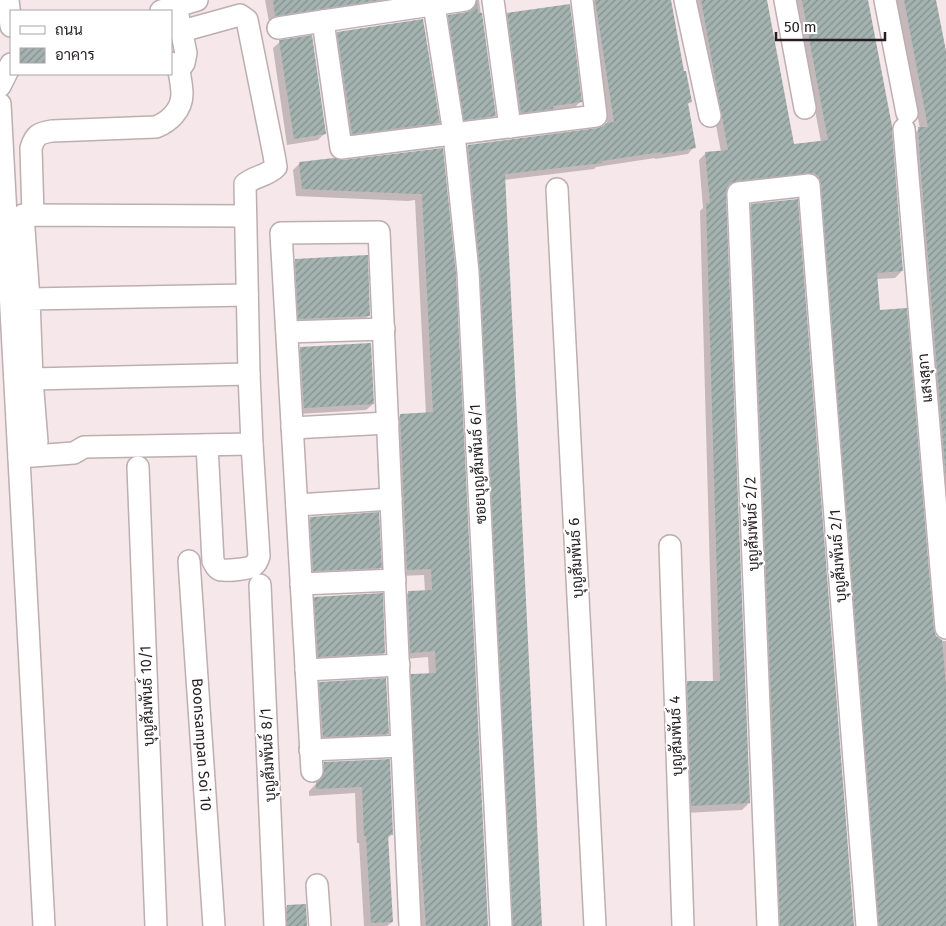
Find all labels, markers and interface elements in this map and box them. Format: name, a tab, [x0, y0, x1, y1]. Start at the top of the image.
legend	[10, 10, 172, 75]
scale bar	[776, 10, 885, 42]
text: 50 m	[784, 18, 817, 36]
text: ถนน	[55, 21, 83, 39]
text: อาคาร	[55, 46, 95, 64]
street label: แสงสุภา	[914, 352, 938, 403]
street label: ซอยบุญสัมพันธ์ 6/1	[465, 403, 492, 525]
street label: บุญสัมพันธ์ 2/2	[740, 476, 765, 572]
street label: บุญสัมพันธ์ 2/1	[825, 509, 852, 603]
street label: บุญสัมพันธ์ 6	[564, 517, 589, 599]
street label: บุญสัมพันธ์ 10/1	[135, 645, 160, 747]
street label: Boonsampan Soi 10	[188, 678, 215, 812]
street label: บุญสัมพันธ์ 4	[665, 695, 688, 777]
street label: บุญสัมพันธ์ 8/1	[256, 707, 281, 803]

